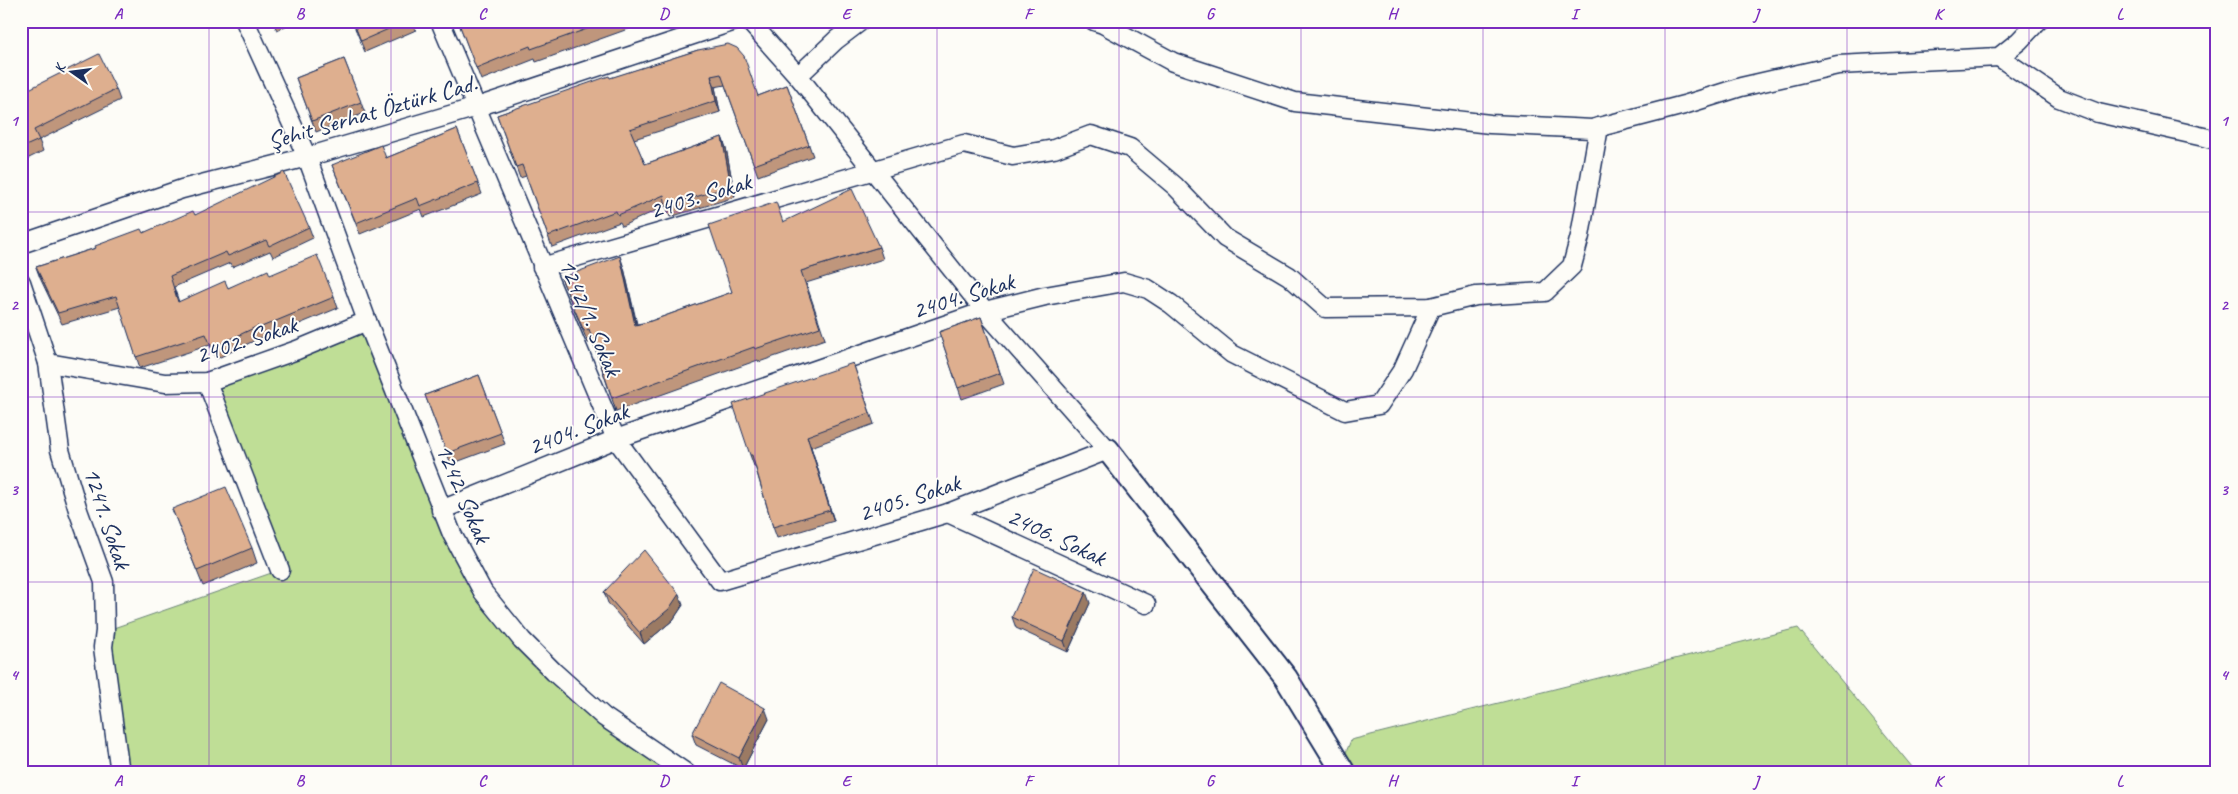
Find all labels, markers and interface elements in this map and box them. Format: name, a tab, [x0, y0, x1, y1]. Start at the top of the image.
text: A	[114, 4, 124, 24]
text: B	[296, 4, 306, 24]
text: C	[478, 4, 488, 24]
text: D	[659, 4, 670, 24]
text: E	[842, 4, 853, 24]
text: F	[1024, 4, 1035, 24]
text: G	[1206, 4, 1216, 24]
text: H	[1387, 4, 1399, 24]
text: I	[1571, 4, 1581, 24]
text: J	[1752, 4, 1761, 24]
text: K	[1934, 4, 1946, 24]
text: L	[2117, 4, 2125, 24]
north arrow	[48, 48, 98, 98]
text: K	[51, 61, 70, 74]
street label: Şehit Serhat Öztürk Cad.	[264, 67, 481, 157]
text: 1	[10, 111, 19, 131]
text: 1	[2220, 111, 2229, 131]
street label: 2403. Sokak	[645, 165, 757, 227]
street label: 1242/1. Sokak	[551, 254, 630, 383]
street label: 2404. Sokak	[908, 265, 1020, 327]
text: 2	[10, 295, 19, 315]
text: 2	[2220, 295, 2229, 315]
street label: 2402. Sokak	[191, 308, 303, 371]
street label: 2404. Sokak	[524, 395, 635, 463]
street label: 1242. Sokak	[428, 439, 499, 550]
street label: 1241. Sokak	[76, 463, 139, 575]
street label: 2405. Sokak	[854, 466, 966, 529]
text: 3	[10, 480, 19, 500]
text: 3	[2220, 480, 2229, 500]
street label: 2406. Sokak	[1002, 500, 1113, 574]
text: 4	[10, 665, 19, 685]
text: 4	[2220, 665, 2229, 685]
text: A	[114, 771, 124, 791]
text: B	[296, 771, 306, 791]
text: C	[478, 771, 488, 791]
text: D	[659, 771, 670, 791]
text: E	[842, 771, 853, 791]
text: F	[1024, 771, 1035, 791]
text: G	[1206, 771, 1216, 791]
text: H	[1387, 771, 1399, 791]
text: I	[1571, 771, 1581, 791]
text: J	[1752, 771, 1761, 791]
text: K	[1934, 771, 1946, 791]
text: L	[2117, 771, 2125, 791]

